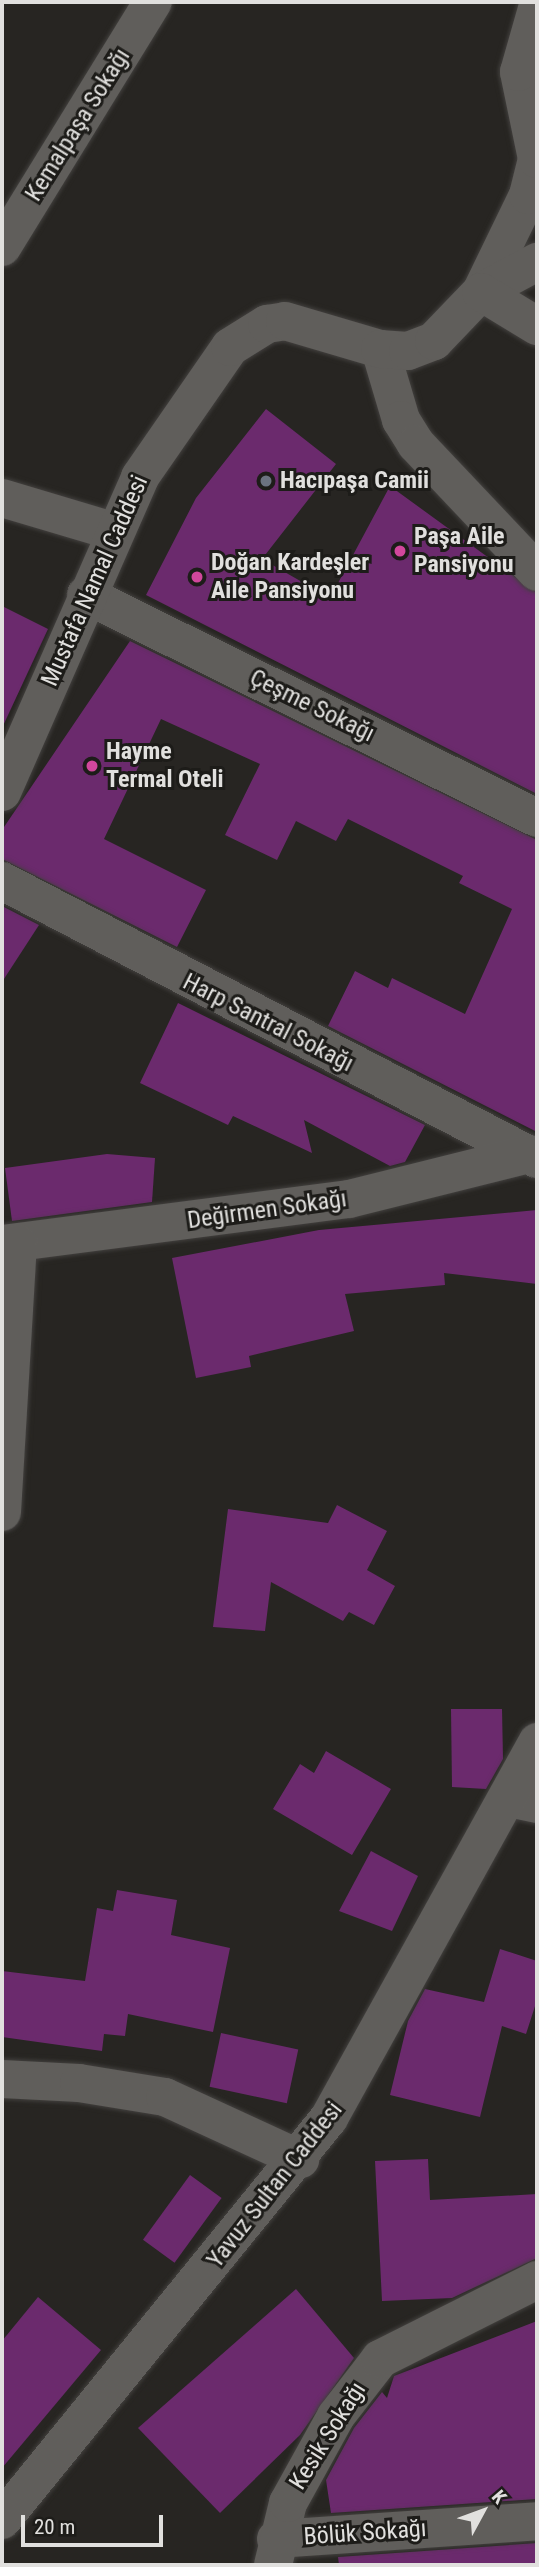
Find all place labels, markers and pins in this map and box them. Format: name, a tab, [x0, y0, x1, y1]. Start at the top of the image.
place label: Hacıpaşa Camii	[280, 467, 429, 495]
marker: Hacıpaşa Camii	[258, 473, 274, 489]
place label: Paşa Aile Pansiyonu	[414, 523, 514, 579]
marker: Paşa Aile Pansiyonu	[392, 543, 408, 559]
place label: Doğan Kardeşler Aile Pansiyonu	[211, 549, 369, 605]
marker: Doğan Kardeşler Aile Pansiyonu	[189, 569, 205, 585]
place label: Hayme Termal Oteli	[106, 738, 224, 794]
marker: Hayme Termal Oteli	[84, 758, 100, 774]

